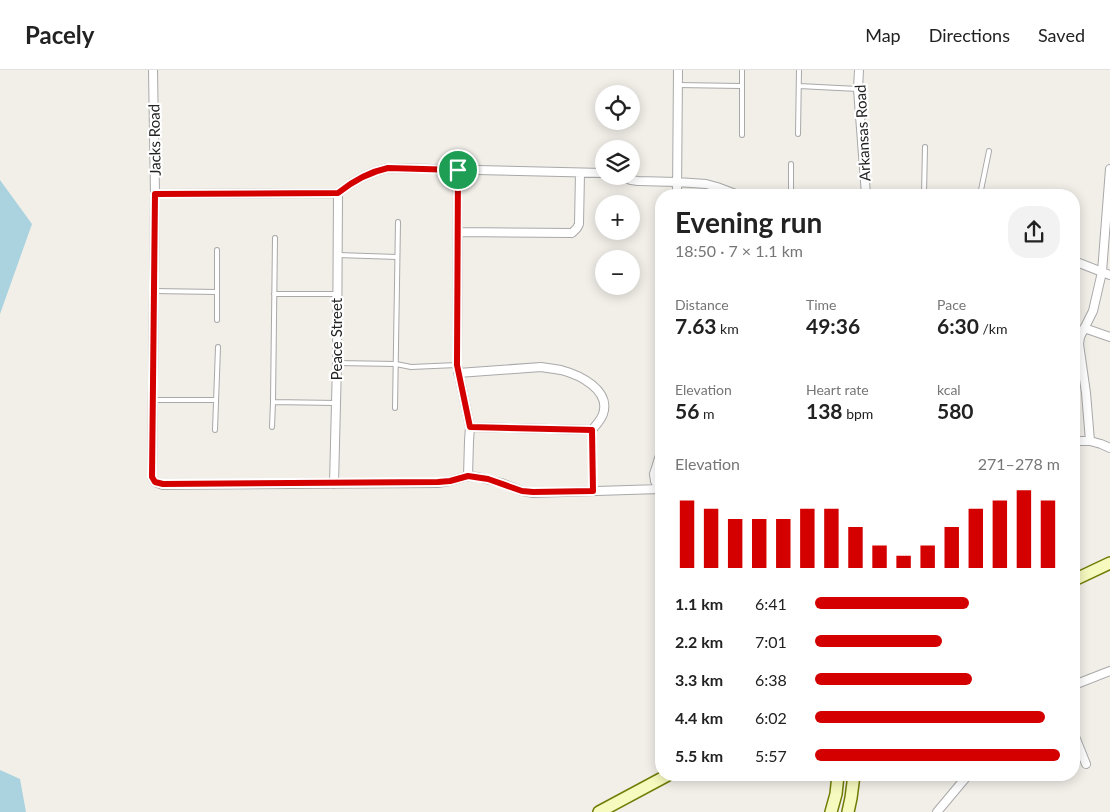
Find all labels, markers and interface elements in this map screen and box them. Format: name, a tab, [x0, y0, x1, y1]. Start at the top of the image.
text: Pacely	[25, 20, 94, 49]
text: Map	[865, 24, 901, 46]
text: Directions	[929, 24, 1010, 46]
text: Saved	[1038, 24, 1085, 46]
street label: Arkansas Road	[850, 84, 874, 182]
map controls	[595, 85, 640, 295]
button: locate	[595, 85, 640, 130]
street label: Jacks Road	[144, 104, 164, 176]
button: layers	[595, 140, 640, 185]
pin	[437, 149, 479, 191]
icon: arrive	[444, 156, 472, 184]
button: +	[595, 195, 640, 240]
text: Evening run	[675, 205, 822, 239]
button: share	[1008, 206, 1060, 258]
text: 18:50 · 7 × 1.1 km	[675, 241, 803, 260]
button: −	[595, 250, 640, 295]
text: Distance	[675, 296, 729, 313]
text: Time	[806, 296, 837, 313]
text: Pace	[937, 296, 966, 313]
street label: Peace Street	[327, 297, 345, 380]
text: 7.63	[675, 313, 717, 338]
text: 49:36	[806, 313, 860, 338]
text: 6:30	[937, 313, 979, 338]
text: km	[717, 320, 739, 337]
text: /km	[979, 320, 1008, 337]
text: Elevation	[675, 381, 732, 398]
text: Heart rate	[806, 381, 869, 398]
text: kcal	[937, 381, 961, 398]
text: 56	[675, 398, 699, 423]
text: 138	[806, 398, 843, 423]
text: 580	[937, 398, 974, 423]
text: m	[699, 405, 714, 422]
text: bpm	[843, 405, 873, 422]
text: Elevation	[675, 454, 740, 473]
text: 271–278 m	[978, 454, 1060, 473]
text: 1.1 km	[675, 594, 723, 613]
text: 6:41	[755, 594, 787, 613]
text: 2.2 km	[675, 632, 723, 651]
text: 7:01	[755, 632, 787, 651]
text: 3.3 km	[675, 670, 723, 689]
text: 6:38	[755, 670, 787, 689]
text: 4.4 km	[675, 708, 723, 727]
text: 6:02	[755, 708, 787, 727]
text: 5.5 km	[675, 746, 723, 765]
text: 5:57	[755, 746, 787, 765]

